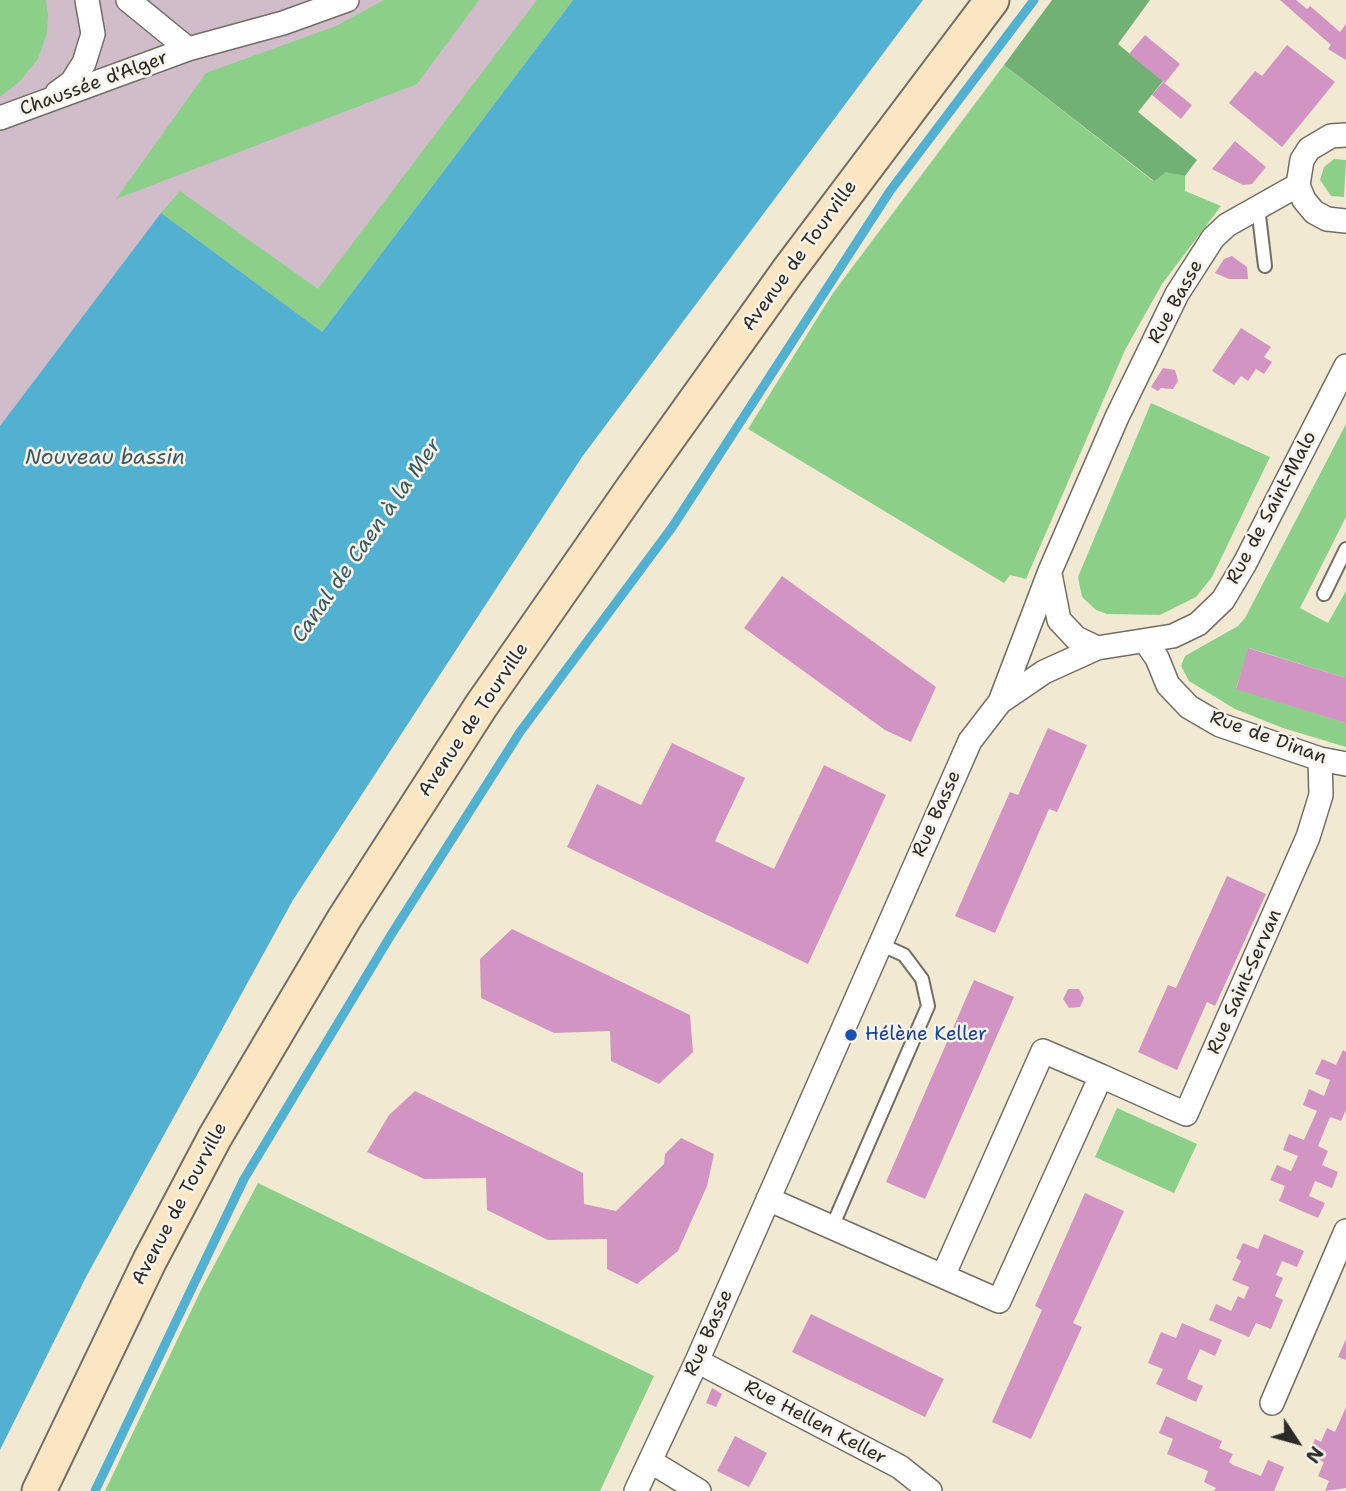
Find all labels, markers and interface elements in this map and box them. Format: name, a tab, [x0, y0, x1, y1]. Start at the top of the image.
street label: Chaussée d'Alger	[17, 47, 171, 121]
street label: Avenue de Tourville	[738, 176, 862, 336]
street label: Rue Basse	[1144, 256, 1208, 348]
street label: Rue de Saint-Malo	[1222, 428, 1322, 588]
water label: Canal de Caen à la Mer	[287, 434, 447, 648]
water label: Nouveau bassin	[25, 446, 185, 472]
street label: Avenue de Tourville	[414, 639, 534, 801]
street label: Rue de Dinan	[1207, 706, 1329, 770]
street label: Rue Basse	[908, 767, 966, 861]
street label: Rue Saint-Servan	[1203, 906, 1287, 1058]
place label: Hélène Keller	[865, 1024, 987, 1046]
marker: Hélène Keller	[843, 1027, 859, 1043]
street label: Avenue de Tourville	[128, 1119, 232, 1289]
street label: Rue Basse	[680, 1286, 738, 1380]
street label: Rue Hellen Keller	[740, 1376, 890, 1470]
north arrow	[1262, 1407, 1332, 1477]
text: N	[1300, 1441, 1329, 1468]

